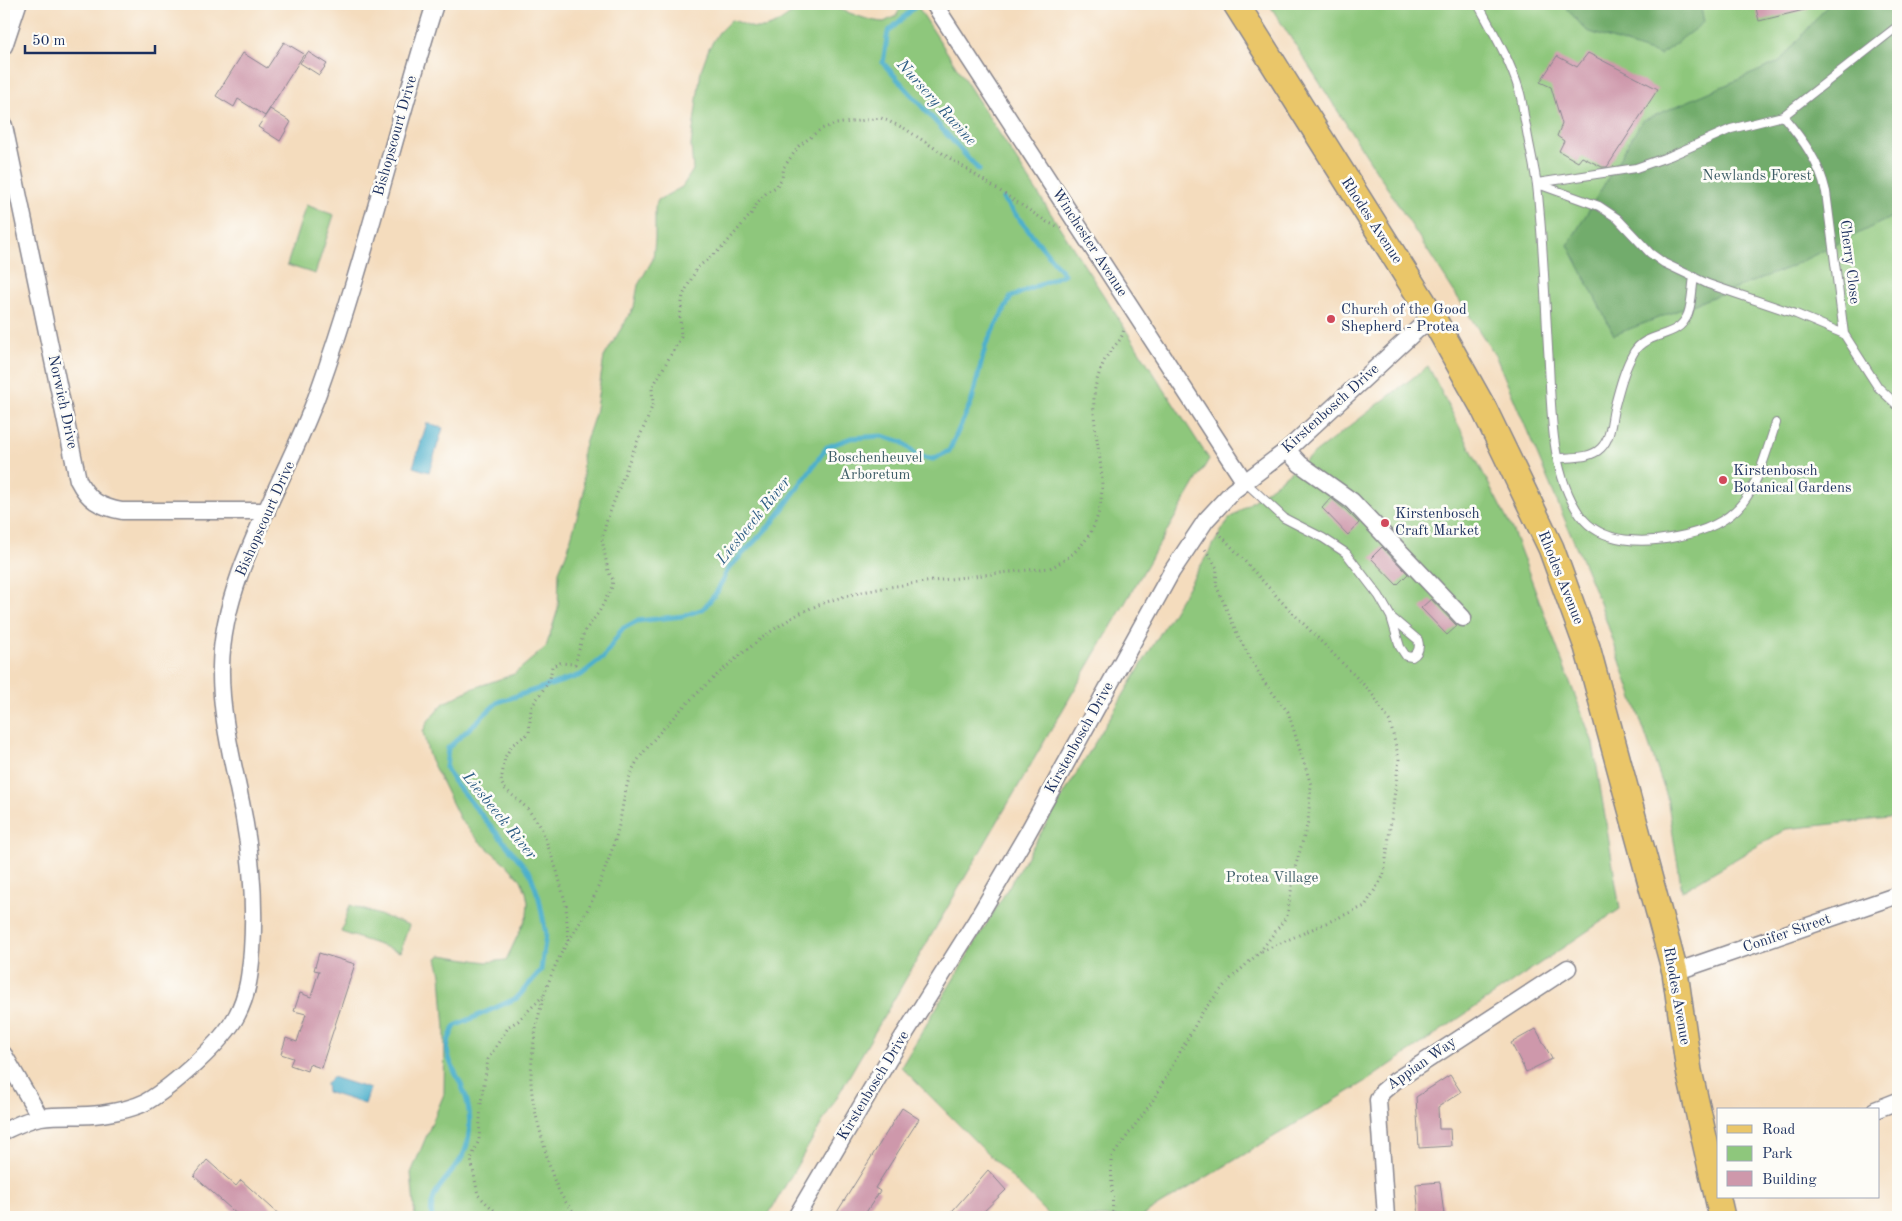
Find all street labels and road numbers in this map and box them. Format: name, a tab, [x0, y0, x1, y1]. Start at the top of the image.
street label: Bishopscourt Drive	[372, 74, 420, 198]
street label: Rhodes Avenue	[1338, 175, 1404, 267]
street label: Winchester Avenue	[1048, 186, 1130, 300]
street label: Cherry Close	[1836, 219, 1862, 305]
street label: Norwich Drive	[45, 354, 79, 450]
street label: Kirstenbosch Drive	[1280, 362, 1382, 456]
street label: Bishopscourt Drive	[234, 459, 298, 579]
street label: Rhodes Avenue	[1534, 529, 1586, 627]
street label: Kirstenbosch Drive	[1043, 680, 1117, 796]
street label: Conifer Street	[1741, 912, 1833, 956]
street label: Rhodes Avenue	[1660, 946, 1692, 1046]
street label: Kirstenbosch Drive	[835, 1029, 913, 1143]
street label: Appian Way	[1385, 1035, 1459, 1093]

